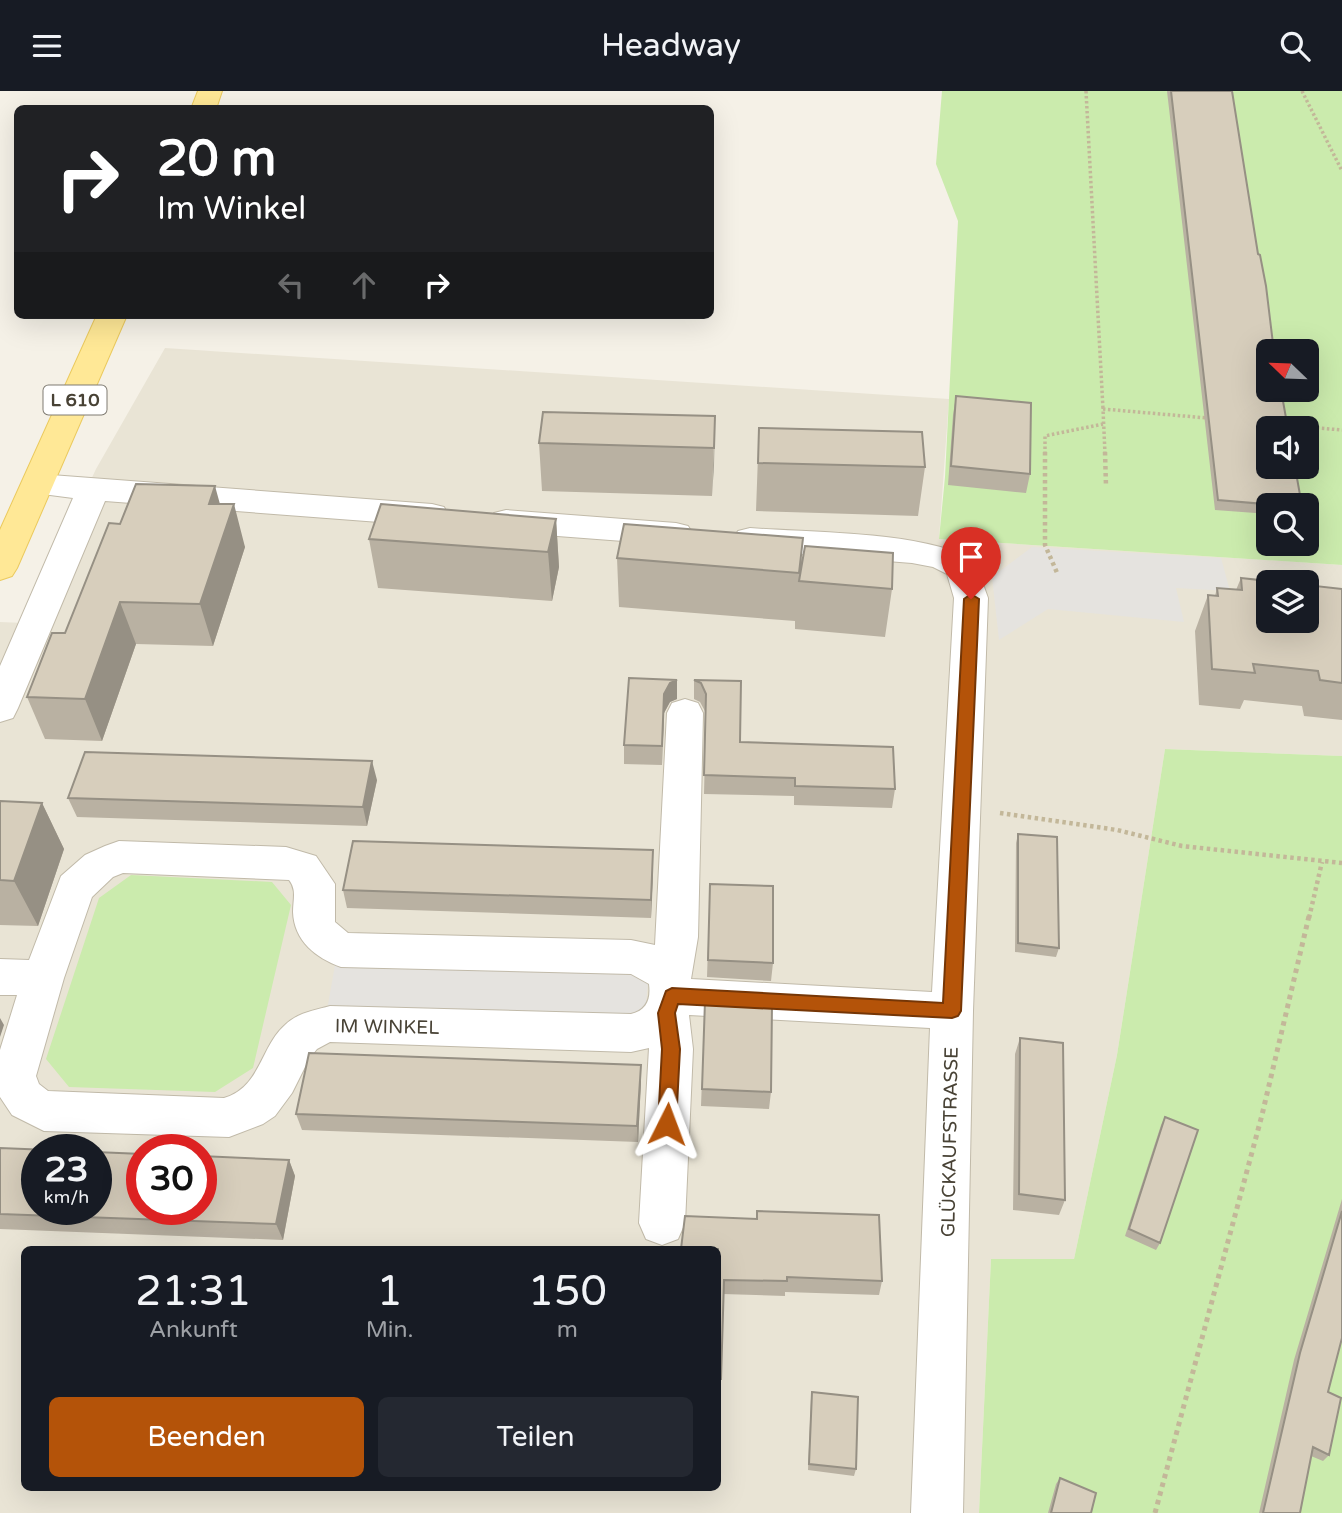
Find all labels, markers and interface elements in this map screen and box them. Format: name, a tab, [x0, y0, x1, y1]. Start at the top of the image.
icon: menu	[28, 27, 66, 65]
text: Headway	[601, 27, 741, 65]
icon: search	[1276, 27, 1314, 65]
text: 20 m	[157, 130, 276, 189]
icon: right	[42, 133, 133, 224]
text: Im Winkel	[157, 190, 306, 228]
icon: left	[272, 266, 310, 304]
icon: ahead	[345, 266, 383, 304]
icon: right	[418, 266, 456, 304]
north arrow	[1256, 339, 1320, 403]
map controls	[1256, 339, 1319, 633]
road number: L 610	[43, 386, 106, 415]
button: sound	[1256, 416, 1319, 479]
button: search	[1256, 493, 1319, 556]
pin	[941, 527, 1001, 599]
icon: arrive	[952, 538, 990, 576]
button: layers	[1256, 570, 1319, 633]
street label: IM WINKEL	[335, 1015, 439, 1039]
street label: GLÜCKAUFSTRASSE	[937, 1047, 963, 1237]
position arrow	[630, 1087, 704, 1161]
speed limit sign: 30	[126, 1134, 217, 1225]
text: 23	[45, 1149, 88, 1191]
text: km/h	[44, 1186, 89, 1208]
text: 21:31	[135, 1266, 252, 1317]
text: 1	[376, 1266, 403, 1317]
text: 150	[528, 1266, 607, 1317]
text: Ankunft	[149, 1316, 238, 1344]
text: Min.	[366, 1316, 413, 1344]
text: m	[557, 1316, 578, 1344]
button: Beenden	[49, 1397, 364, 1477]
button: Teilen	[378, 1397, 693, 1477]

